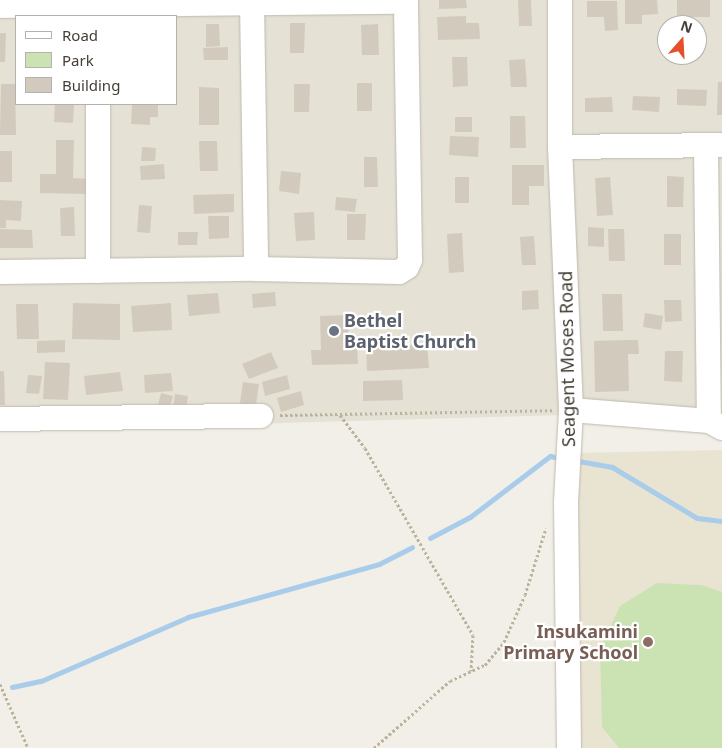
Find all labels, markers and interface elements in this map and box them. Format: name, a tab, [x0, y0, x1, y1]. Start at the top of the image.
legend	[15, 15, 178, 105]
north arrow	[657, 15, 707, 65]
text: N	[678, 15, 695, 37]
text: Road	[62, 25, 98, 45]
text: Park	[62, 50, 94, 70]
text: Building	[62, 75, 120, 95]
street label: Seagent Moses Road	[555, 271, 579, 447]
place label: Bethel Baptist Church	[344, 310, 476, 352]
marker: Bethel Baptist Church	[328, 325, 340, 337]
place label: Insukamini Primary School	[503, 621, 638, 664]
marker: Insukamini Primary School	[642, 636, 654, 648]

